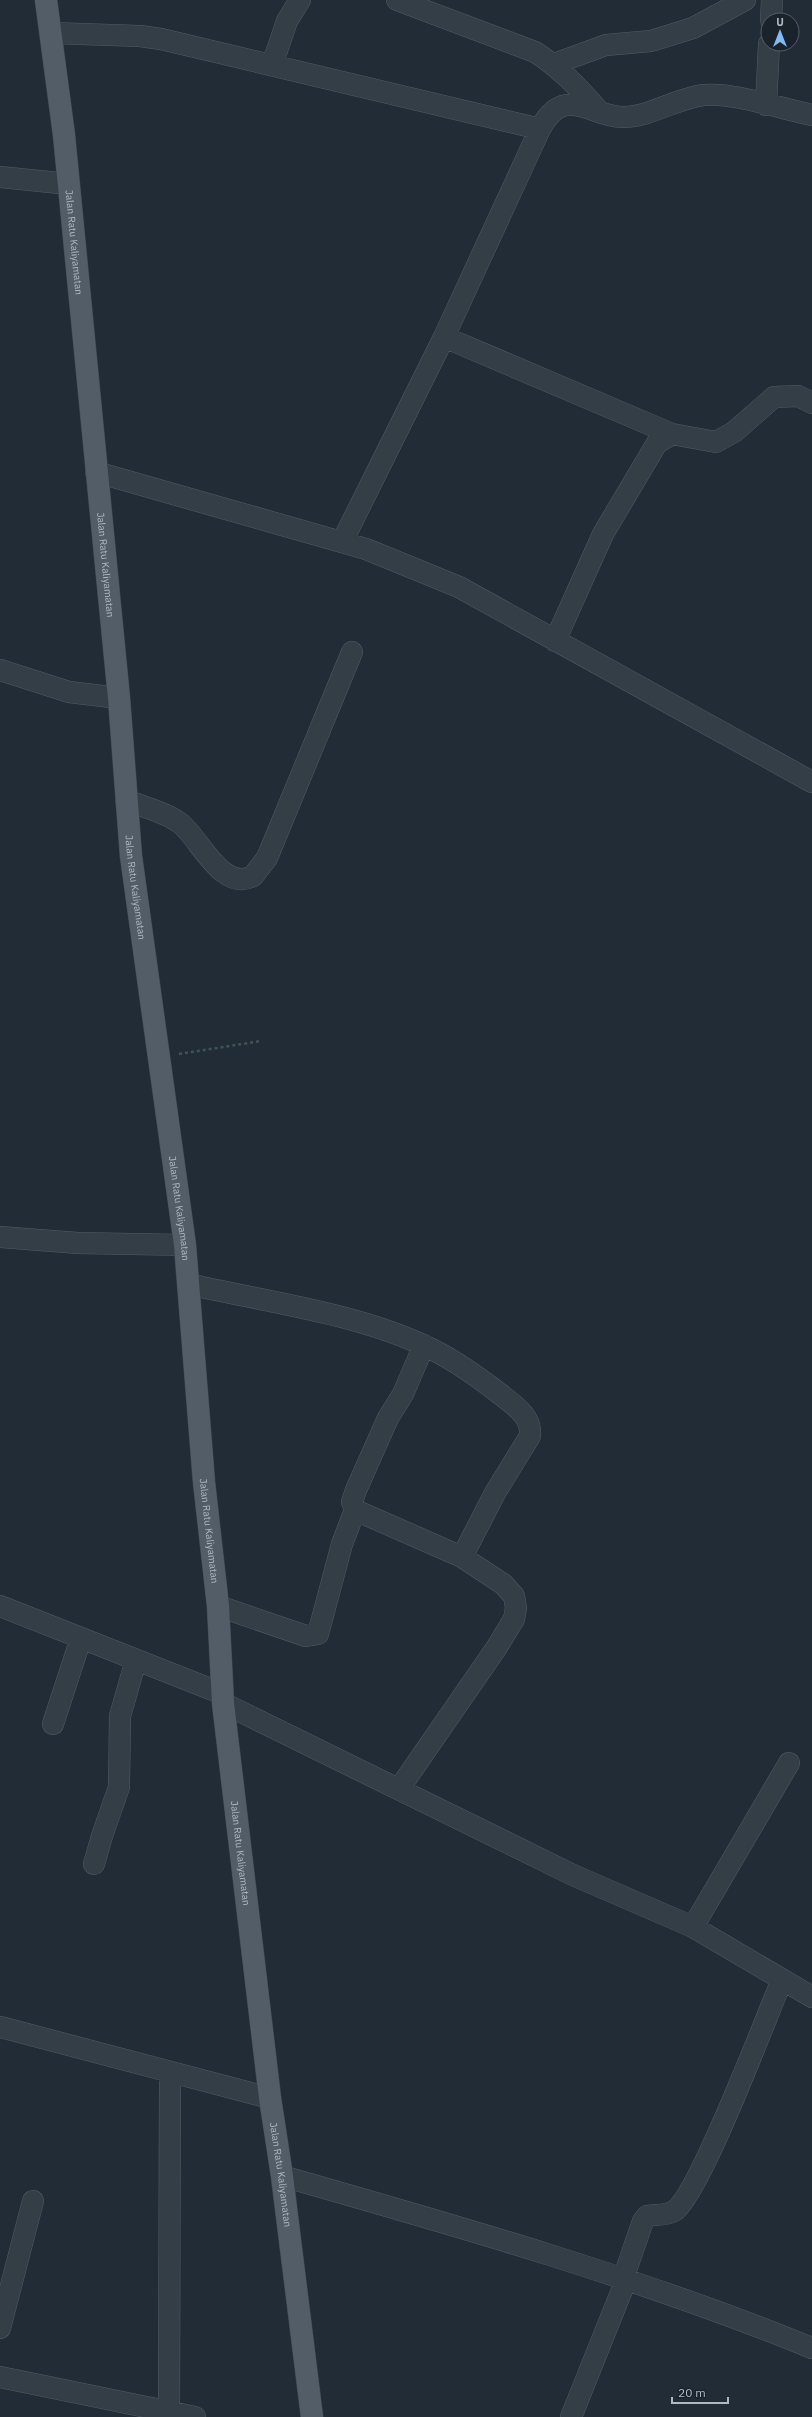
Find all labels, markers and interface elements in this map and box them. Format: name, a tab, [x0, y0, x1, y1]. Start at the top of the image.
north arrow	[760, 12, 800, 52]
text: U	[776, 15, 784, 29]
street label: Jalan Ratu Kaliyamatan	[63, 189, 86, 295]
street label: Jalan Ratu Kaliyamatan	[94, 512, 118, 618]
street label: Jalan Ratu Kaliyamatan	[123, 835, 149, 940]
street label: Jalan Ratu Kaliyamatan	[166, 1155, 193, 1261]
street label: Jalan Ratu Kaliyamatan	[197, 1478, 222, 1584]
street label: Jalan Ratu Kaliyamatan	[228, 1800, 254, 1906]
street label: Jalan Ratu Kaliyamatan	[267, 2121, 295, 2228]
scale bar	[672, 2379, 728, 2405]
text: 20 m	[678, 2385, 706, 2400]

